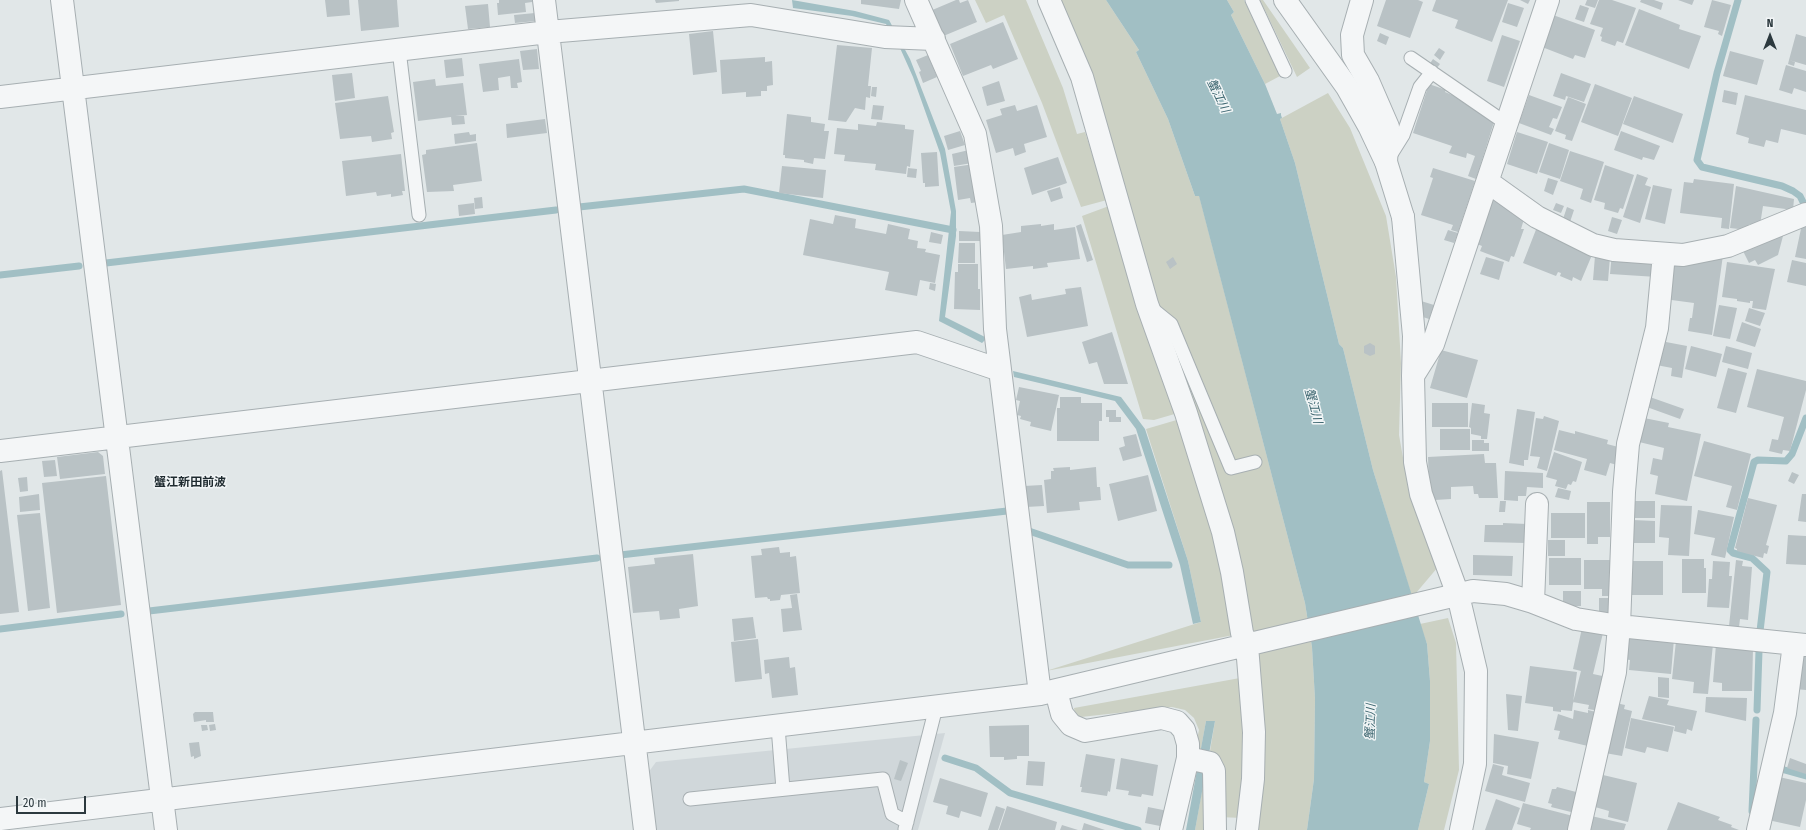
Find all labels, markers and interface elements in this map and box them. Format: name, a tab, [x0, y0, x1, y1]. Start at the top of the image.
north arrow	[1750, 16, 1790, 56]
text: N	[1767, 17, 1773, 30]
water label: 蟹江川	[1204, 77, 1232, 115]
water label: 蟹江川	[1301, 387, 1325, 425]
district label: 蟹江新田前波	[154, 476, 226, 490]
water label: 蟹江川	[1363, 704, 1379, 740]
scale bar	[18, 788, 88, 814]
text: 20 m	[23, 796, 47, 810]

